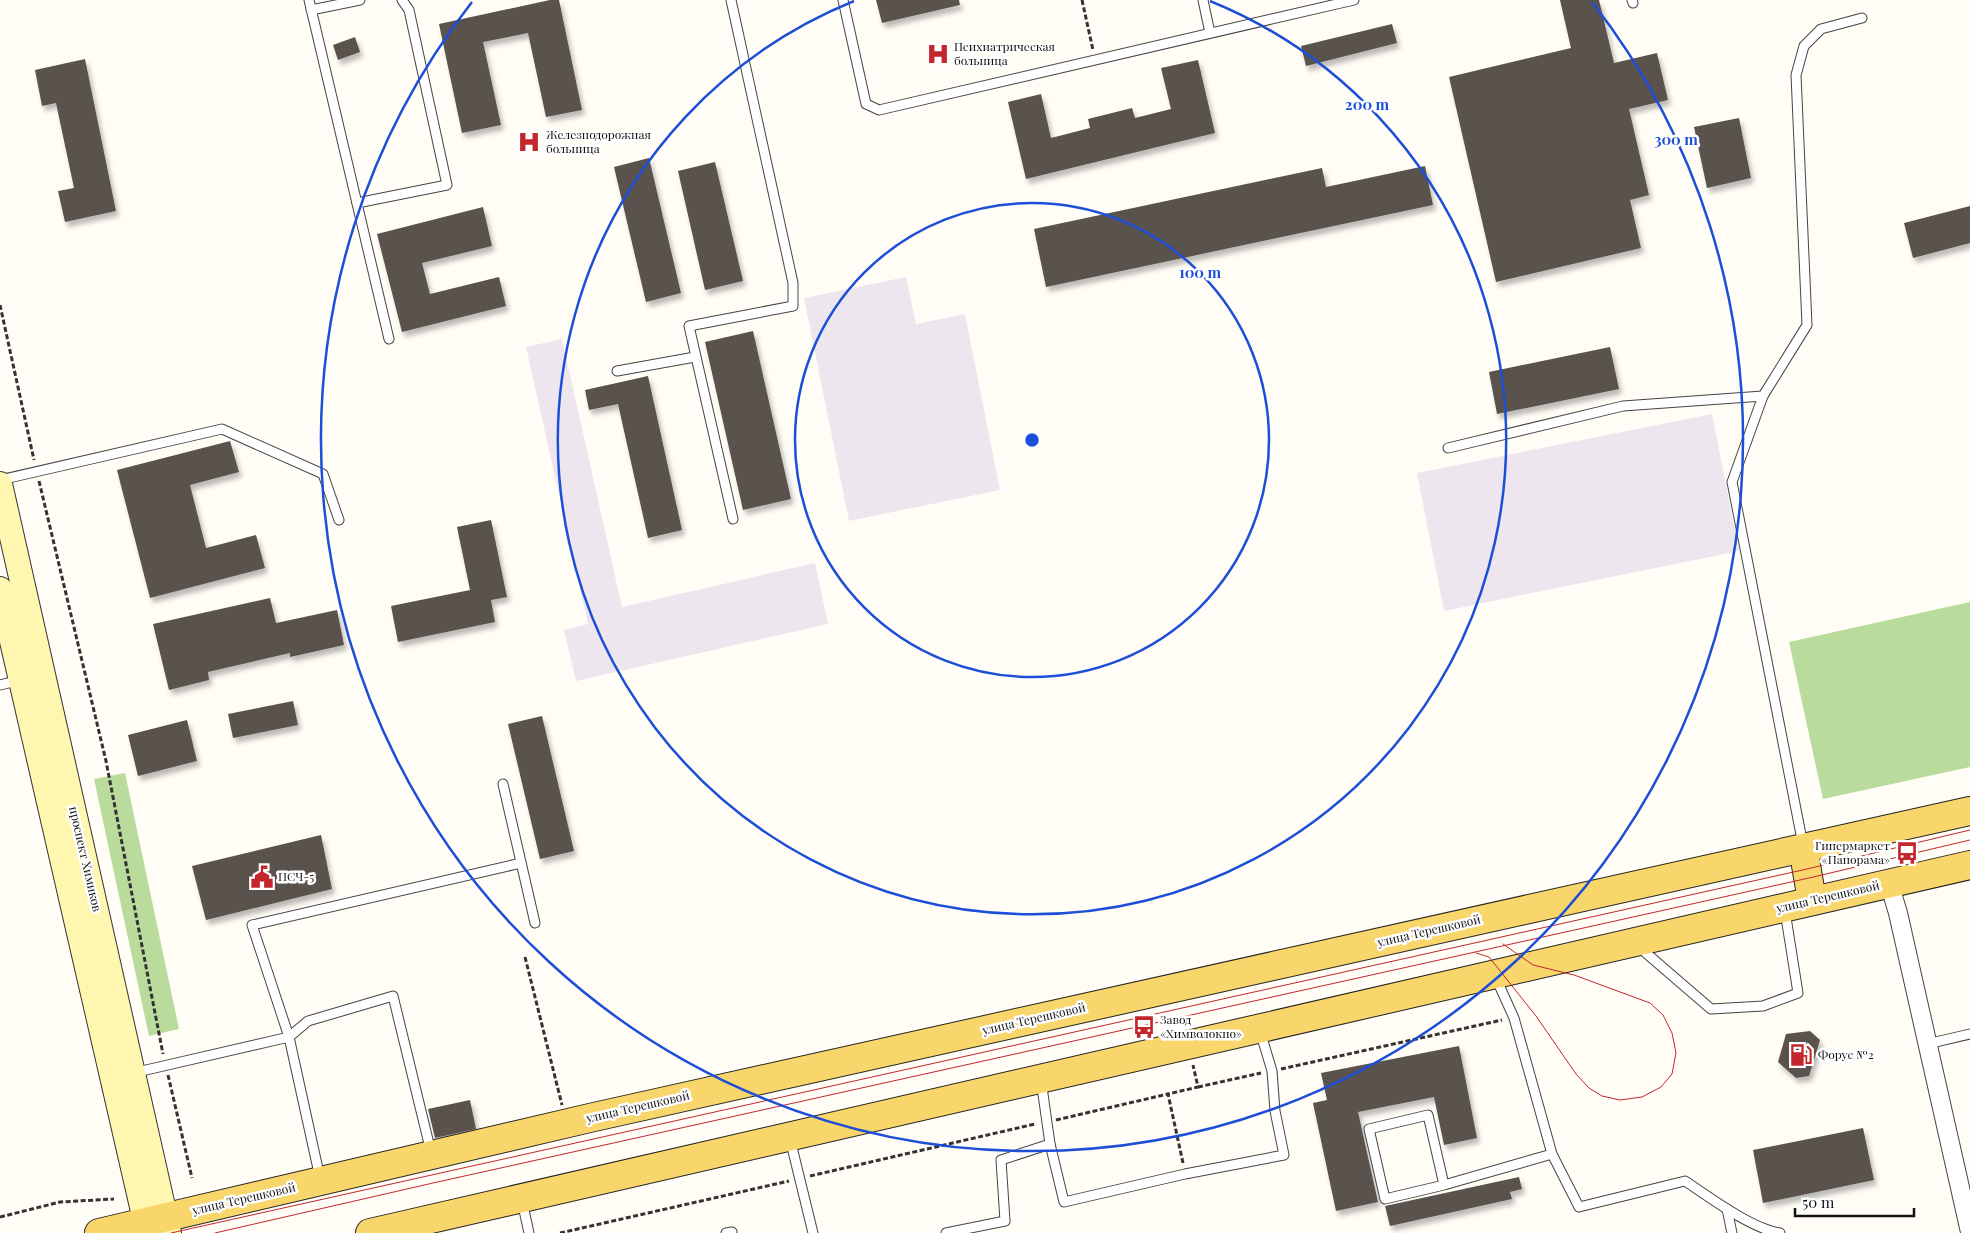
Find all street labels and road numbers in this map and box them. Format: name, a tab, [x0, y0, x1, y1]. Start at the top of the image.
street label: проспект Химиков	[66, 805, 106, 913]
street label: улица Терешковой	[1774, 876, 1881, 916]
street label: улица Терешковой	[1375, 910, 1482, 950]
street label: улица Терешковой	[980, 998, 1087, 1038]
street label: улица Терешковой	[584, 1086, 691, 1126]
street label: улица Терешковой	[190, 1178, 297, 1218]

